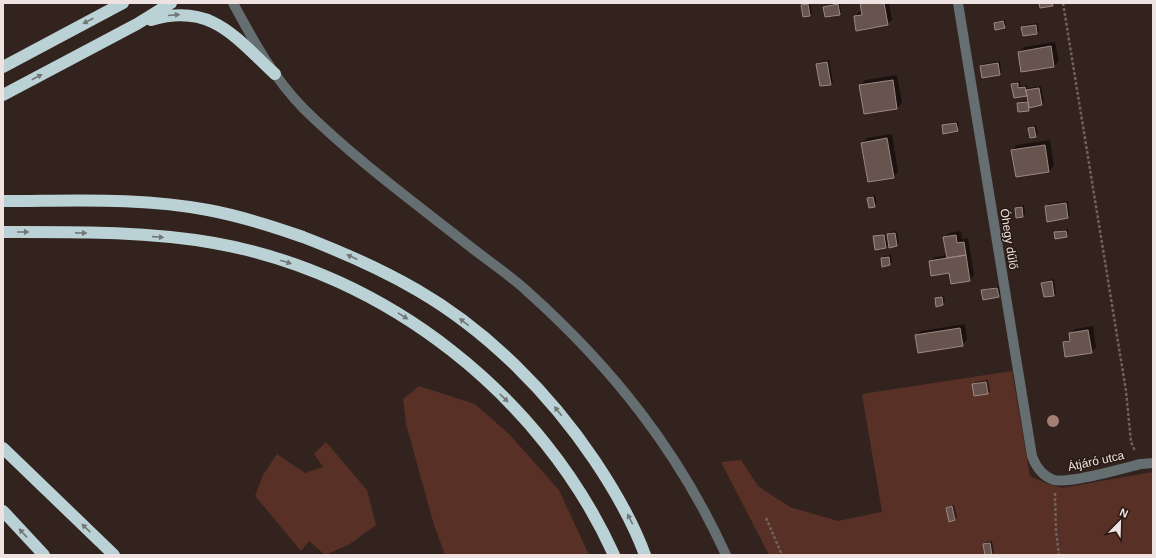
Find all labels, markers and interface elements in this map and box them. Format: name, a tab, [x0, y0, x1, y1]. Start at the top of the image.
one-way arrow	[168, 12, 180, 19]
one-way arrow	[82, 18, 94, 25]
one-way arrow	[32, 74, 43, 80]
street label: Óhegy dűlő	[997, 207, 1022, 271]
one-way arrow	[17, 229, 30, 235]
one-way arrow	[75, 229, 87, 236]
one-way arrow	[152, 233, 164, 240]
one-way arrow	[346, 254, 357, 260]
one-way arrow	[280, 259, 292, 265]
one-way arrow	[397, 313, 409, 320]
one-way arrow	[458, 318, 469, 326]
one-way arrow	[499, 393, 509, 403]
one-way arrow	[554, 405, 563, 416]
street label: Átjáró utca	[1066, 447, 1126, 474]
north arrow	[1100, 502, 1140, 542]
text: N	[1118, 506, 1130, 520]
one-way arrow	[627, 514, 633, 525]
one-way arrow	[81, 523, 91, 533]
one-way arrow	[19, 528, 28, 538]

